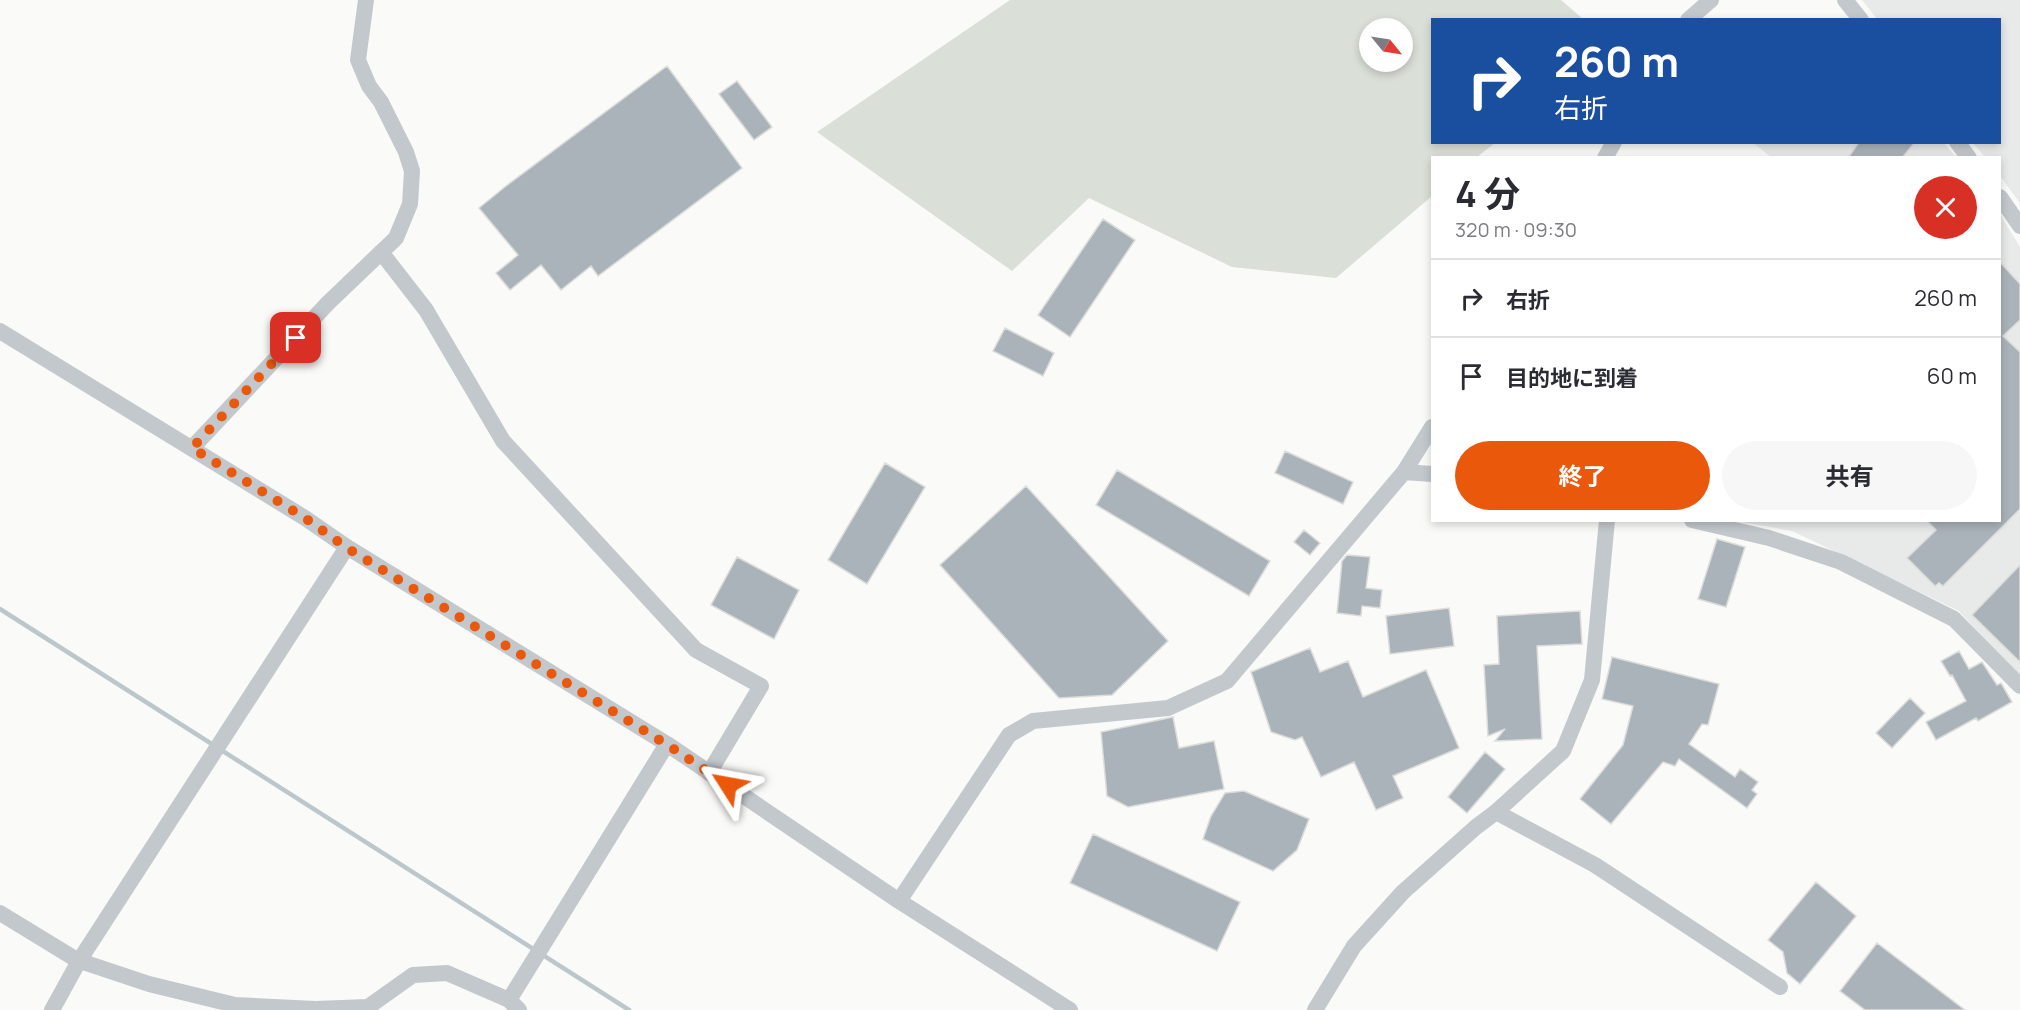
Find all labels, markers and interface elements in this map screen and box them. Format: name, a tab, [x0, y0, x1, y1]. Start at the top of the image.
north arrow	[1359, 18, 1413, 72]
map controls	[1359, 18, 1413, 72]
text: 260 m	[1554, 32, 1679, 90]
icon: right	[1455, 42, 1533, 120]
text: 右折	[1554, 89, 1608, 126]
text: 4 分	[1455, 169, 1520, 218]
button: close	[1914, 176, 1977, 239]
text: 320 m · 09:30	[1455, 216, 1577, 243]
icon: right	[1455, 282, 1488, 315]
text: 260 m	[1914, 283, 1977, 313]
text: 右折	[1506, 285, 1550, 315]
pin	[270, 312, 321, 363]
icon: arrive	[279, 321, 312, 354]
icon: arrive	[1455, 360, 1488, 393]
text: 60 m	[1927, 361, 1977, 391]
text: 目的地に到着	[1506, 363, 1638, 393]
button: 終了	[1455, 441, 1710, 510]
button: 共有	[1722, 441, 1977, 510]
position arrow	[696, 753, 760, 817]

